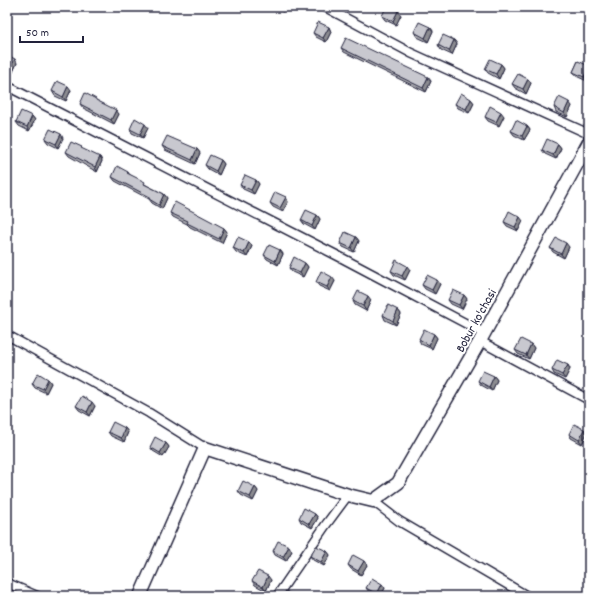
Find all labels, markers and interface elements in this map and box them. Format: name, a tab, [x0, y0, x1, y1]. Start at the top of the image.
scale bar	[20, 18, 83, 44]
text: 50 m	[26, 25, 49, 42]
street label: Bobur ko'chasi	[452, 286, 503, 356]

